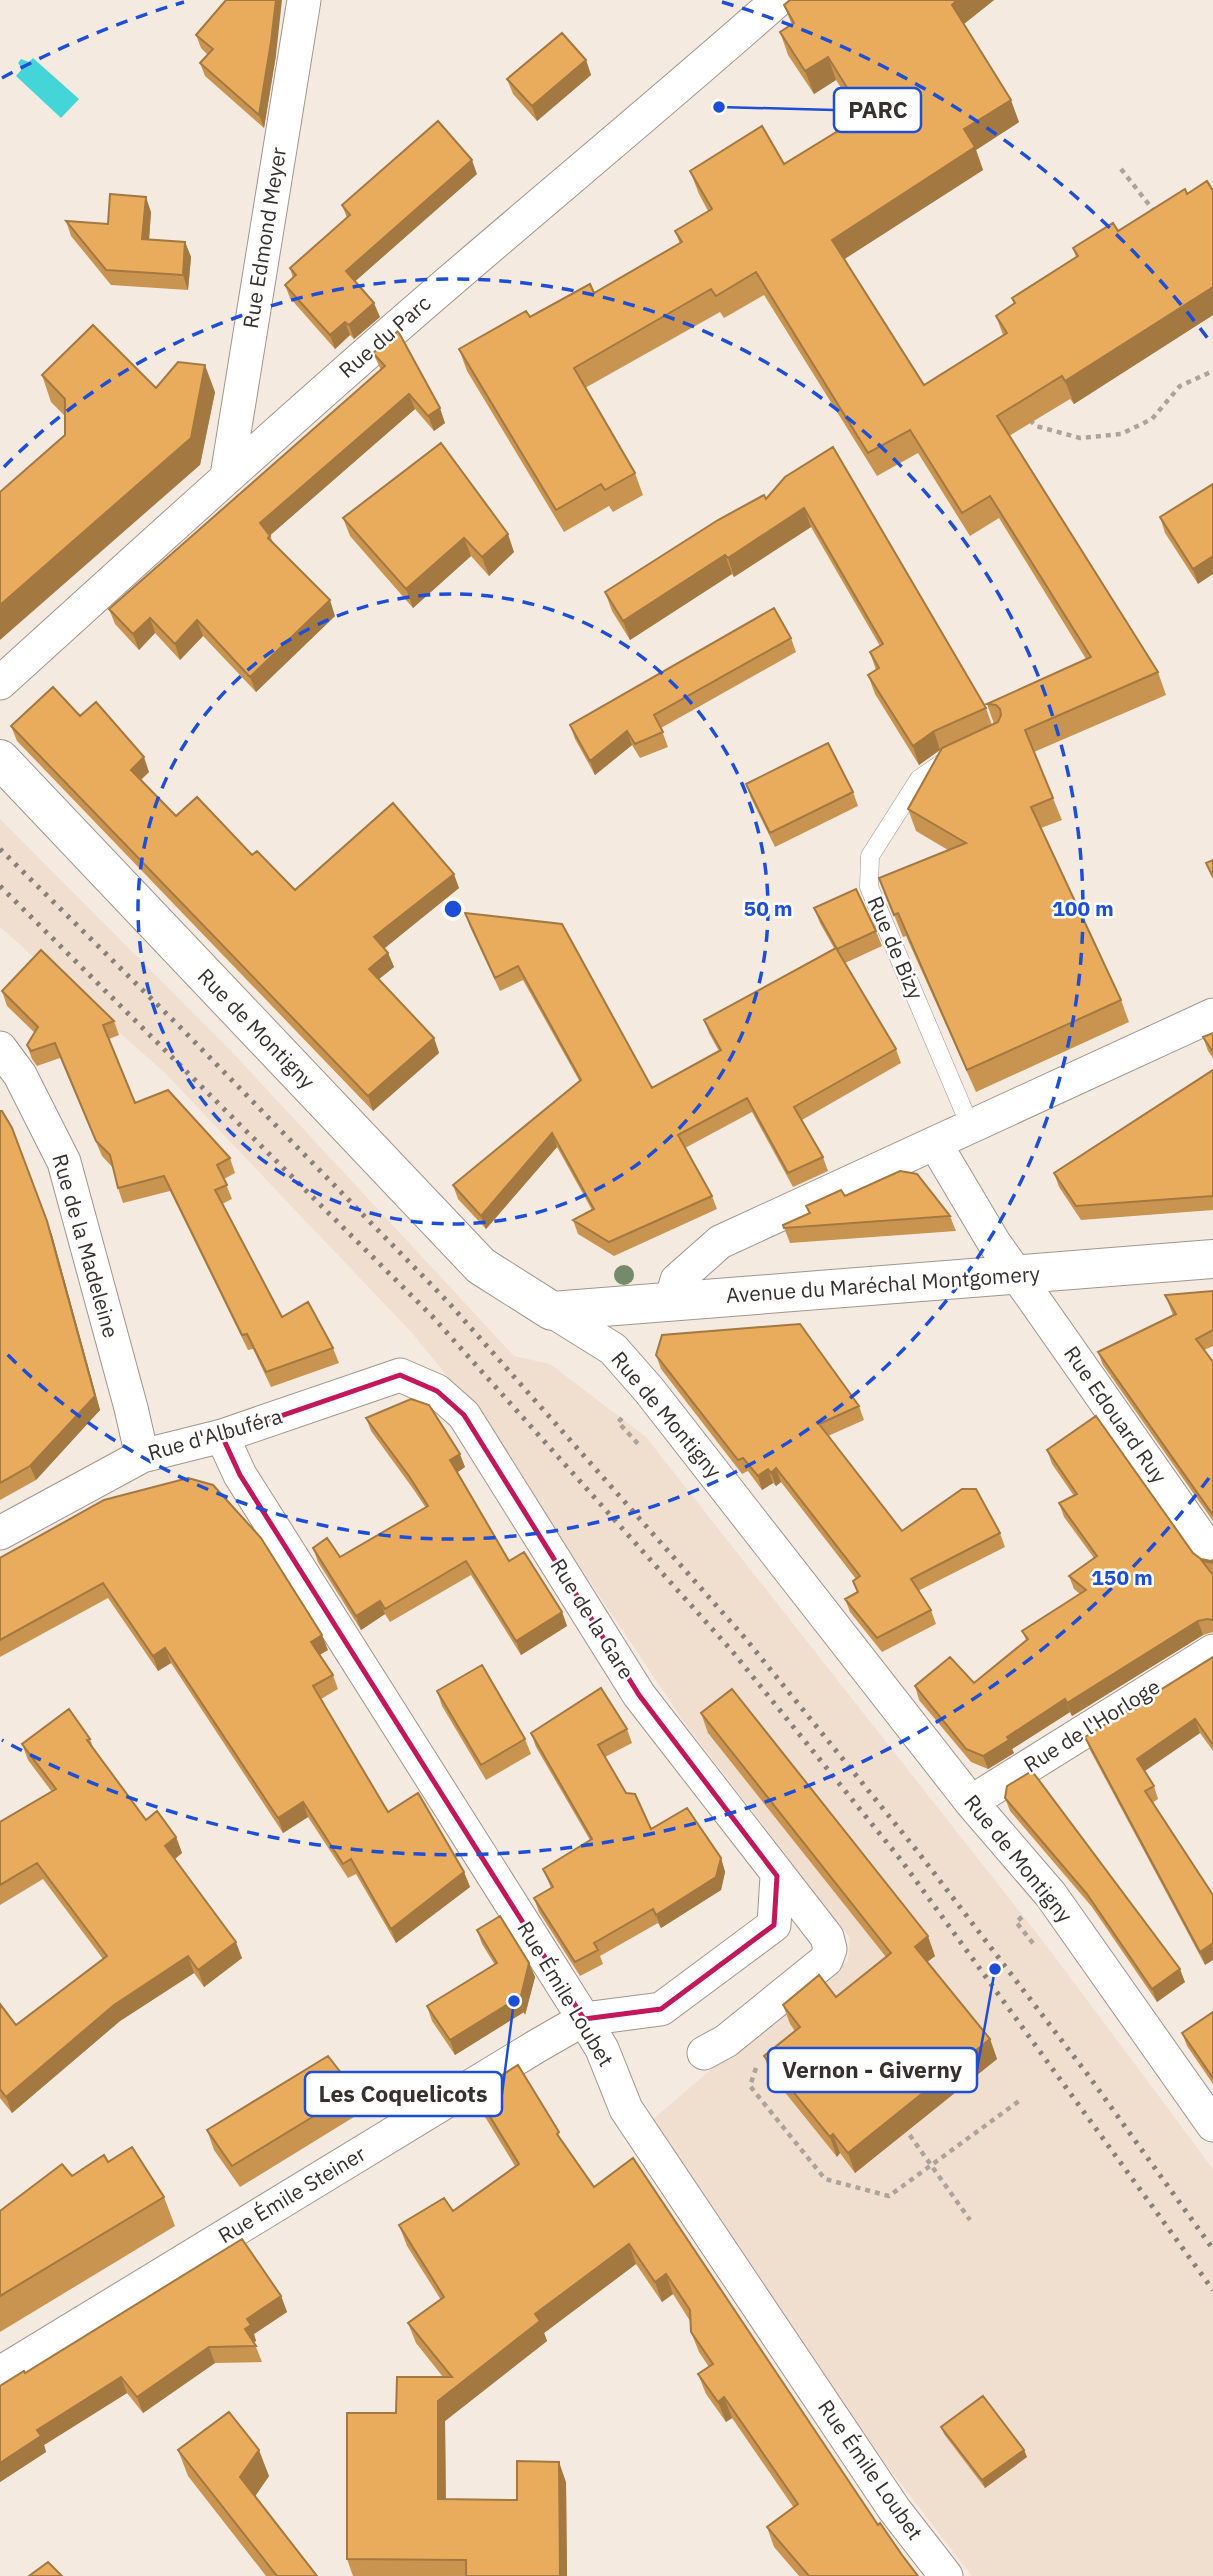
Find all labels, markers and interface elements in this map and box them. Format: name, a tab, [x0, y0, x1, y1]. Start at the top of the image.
callout: PARC	[834, 88, 921, 132]
text: PARC	[848, 94, 908, 124]
street label: Rue Edmond Meyer	[236, 145, 292, 331]
street label: Rue du Parc	[333, 289, 436, 384]
street label: Rue de Bizy	[862, 892, 930, 1004]
text: 50 m	[744, 894, 792, 922]
text: 100 m	[1052, 894, 1114, 922]
centre of rings	[441, 897, 465, 921]
street label: Rue de Montigny	[192, 962, 322, 1095]
street label: Rue de la Madeleine	[46, 1150, 126, 1341]
street label: Avenue du Maréchal Montgomery	[725, 1259, 1041, 1309]
street label: Rue Edouard Ruy	[1058, 1340, 1174, 1489]
street label: Rue de Montigny	[606, 1345, 728, 1484]
street label: Rue d'Albuféra	[144, 1402, 285, 1467]
street label: Rue de la Gare	[545, 1553, 641, 1684]
text: 150 m	[1091, 1563, 1153, 1591]
street label: Rue de l'Horloge	[1018, 1672, 1165, 1778]
street label: Rue de Montigny	[958, 1788, 1079, 1929]
street label: Rue Émile Loubet	[511, 1916, 620, 2071]
callout: Vernon - Giverny	[768, 2048, 977, 2092]
text: Vernon - Giverny	[782, 2054, 963, 2084]
callout: Les Coquelicots	[305, 2072, 502, 2116]
text: Les Coquelicots	[318, 2078, 488, 2108]
street label: Rue Émile Steiner	[213, 2139, 371, 2249]
street label: Rue Émile Loubet	[812, 2394, 930, 2545]

